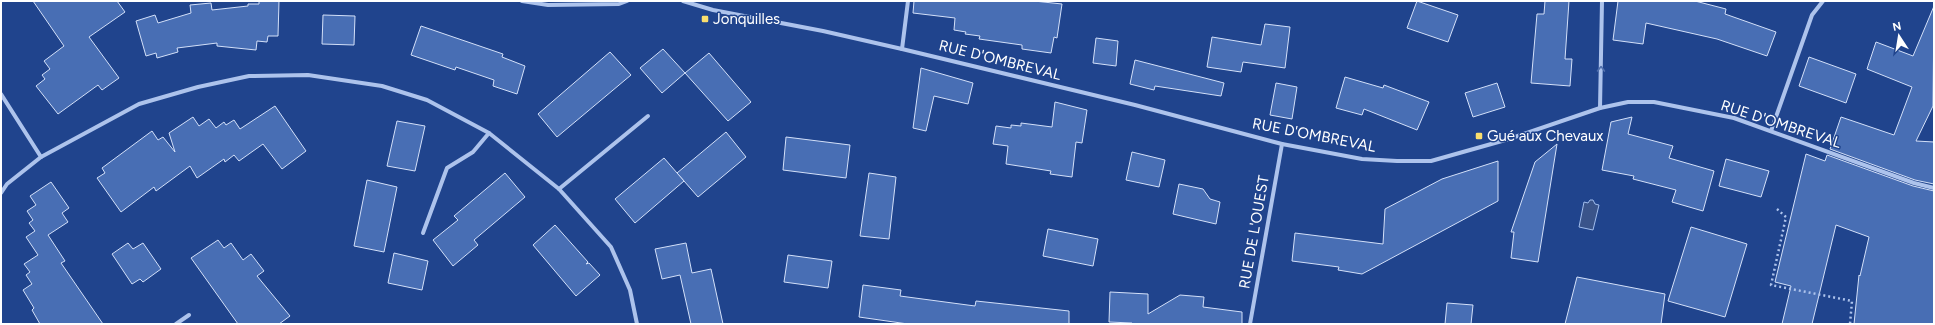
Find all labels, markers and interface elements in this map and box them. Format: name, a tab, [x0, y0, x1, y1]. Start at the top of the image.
place label: Jonquilles	[713, 10, 780, 28]
marker: Jonquilles	[700, 14, 710, 24]
north arrow	[1879, 16, 1919, 56]
text: N	[1892, 19, 1903, 34]
street label: RUE D'OMBREVAL	[937, 36, 1063, 84]
one-way arrow	[1597, 66, 1605, 72]
street label: RUE D'OMBREVAL	[1719, 96, 1844, 152]
street label: RUE D'OMBREVAL	[1251, 114, 1377, 156]
place label: Gué aux Chevaux	[1487, 127, 1603, 145]
marker: Gué aux Chevaux	[1474, 131, 1484, 141]
street label: RUE DE L'OUEST	[1235, 173, 1273, 290]

